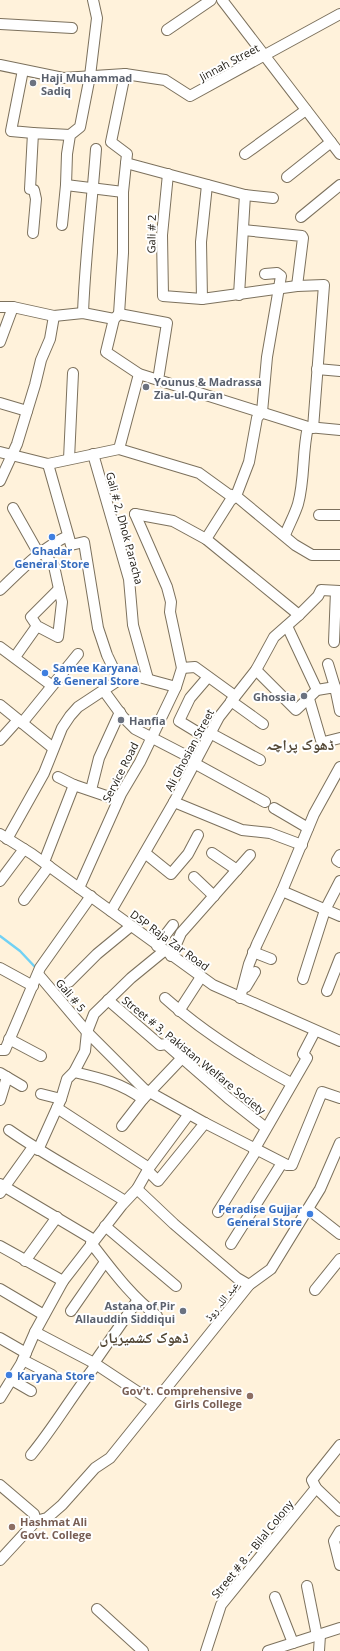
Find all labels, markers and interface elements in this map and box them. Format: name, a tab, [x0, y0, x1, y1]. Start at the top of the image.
street label: Jinnah Street	[196, 40, 262, 85]
place label: Haji Muhammad Sadiq	[41, 70, 132, 98]
marker: Haji Muhammad Sadiq	[28, 78, 38, 88]
street label: Gali # 2	[143, 214, 159, 254]
place label: Younus & Madrassa Zia-ul-Quran	[154, 374, 262, 402]
marker: Younus & Madrassa Zia-ul-Quran	[141, 382, 151, 392]
street label: Gali # 2, Dhok Paracha	[103, 470, 147, 586]
marker: Ghadar General Store	[47, 532, 57, 542]
place label: Ghadar General Store	[14, 543, 90, 571]
place label: Samee Karyana & General Store	[53, 660, 140, 688]
marker: Samee Karyana & General Store	[40, 668, 50, 678]
place label: Ghossia	[253, 689, 296, 704]
marker: Ghossia	[299, 691, 309, 701]
street label: Ali Ghosian Street	[161, 706, 217, 794]
place label: Hanfia	[129, 713, 166, 728]
marker: Hanfia	[116, 715, 126, 725]
district label: ڈھوک پراچہ	[266, 734, 334, 754]
street label: Service Road	[98, 739, 142, 805]
street label: DSP Raja Zar Road	[128, 906, 212, 974]
street label: Gali # 5	[53, 975, 89, 1015]
street label: Street # 3, Pakistan Welfare Society	[119, 992, 269, 1118]
place label: Peradise Gujjar General Store	[218, 1201, 302, 1229]
marker: Peradise Gujjar General Store	[305, 1209, 315, 1219]
street label: عبد اللہ روڈ	[201, 1278, 241, 1324]
place label: Astana of Pir Allauddin Siddiqui	[75, 1298, 175, 1326]
marker: Astana of Pir Allauddin Siddiqui	[178, 1306, 188, 1316]
district label: ڈھوک کشمیریاں	[99, 1327, 189, 1347]
place label: Karyana Store	[17, 1368, 95, 1383]
marker: Karyana Store	[4, 1370, 14, 1380]
place label: Gov't. Comprehensive Girls College	[122, 1383, 242, 1411]
marker: Gov't. Comprehensive Girls College	[245, 1391, 255, 1401]
street label: Street # 8 -- Bilal Colony	[208, 1496, 297, 1601]
place label: Hashmat Ali Govt. College	[20, 1514, 92, 1542]
marker: Hashmat Ali Govt. College	[7, 1522, 17, 1532]

